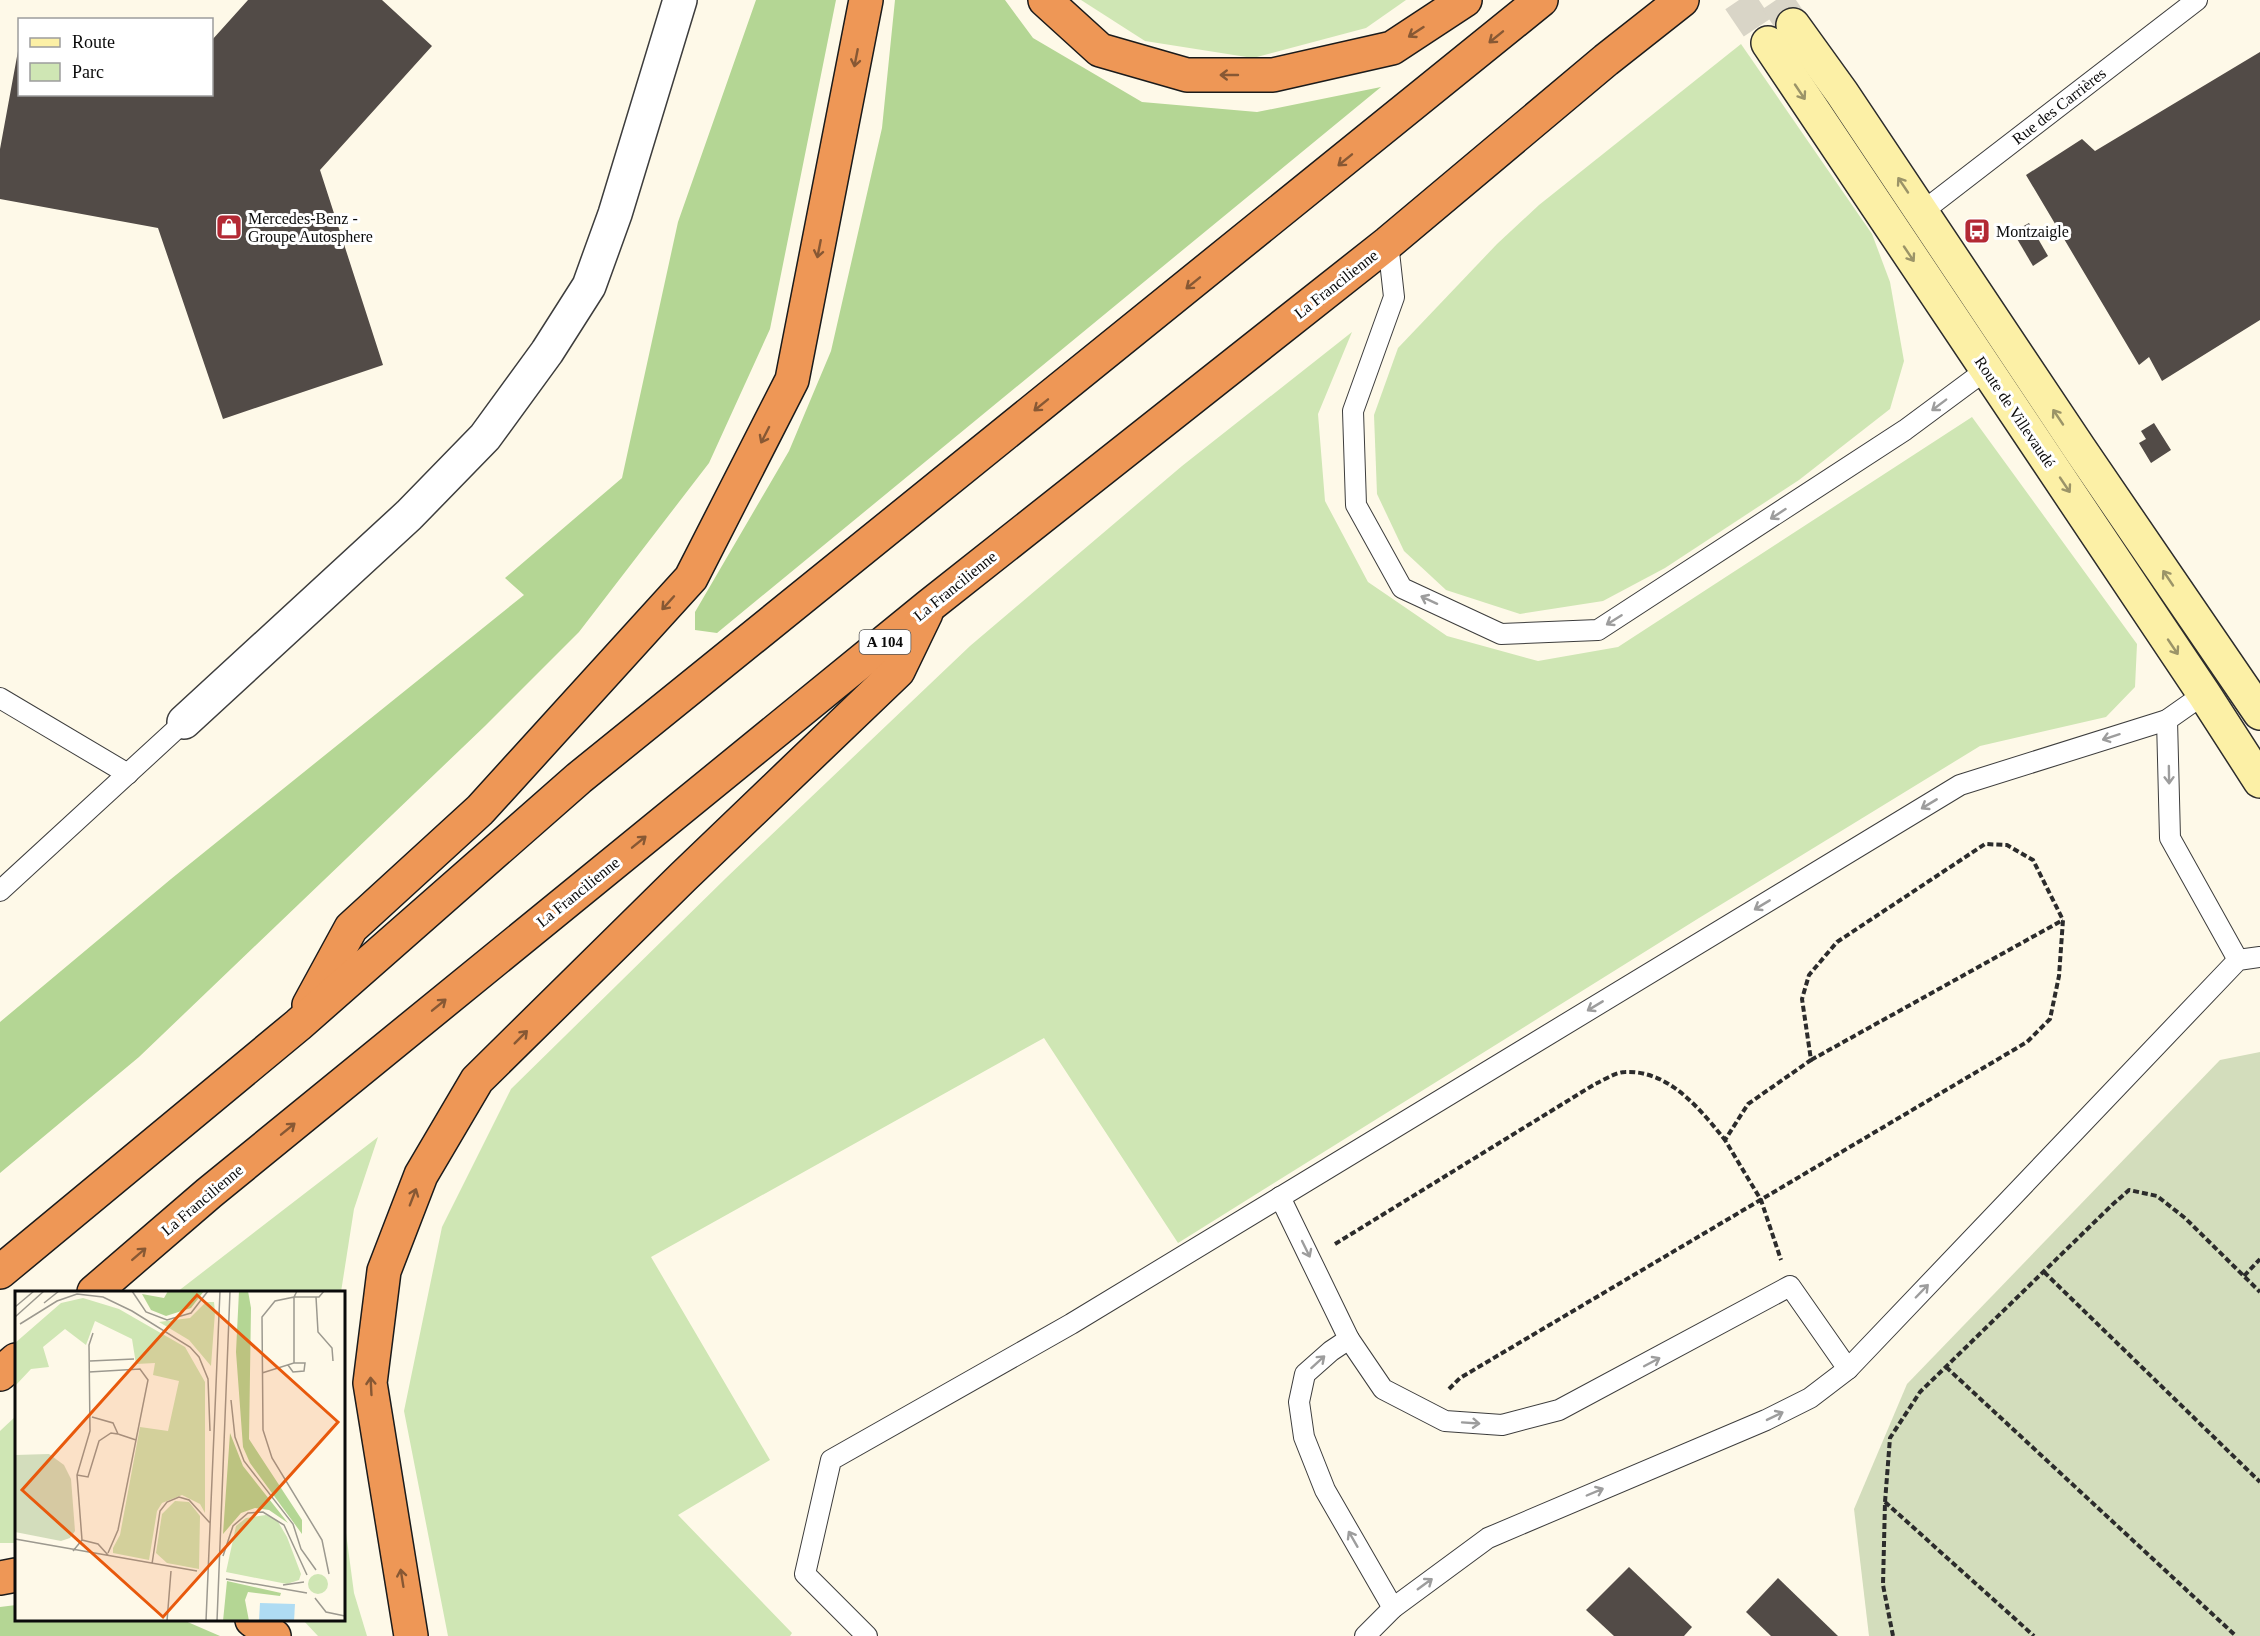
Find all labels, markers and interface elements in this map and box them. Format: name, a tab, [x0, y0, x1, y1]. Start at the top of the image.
legend	[18, 18, 213, 96]
one-way arrow	[1408, 26, 1425, 38]
one-way arrow	[1489, 30, 1504, 44]
text: Route	[72, 32, 115, 52]
one-way arrow	[850, 47, 861, 67]
text: Parc	[72, 62, 104, 82]
street label: Rue des Carrières	[2009, 64, 2109, 148]
one-way arrow	[1219, 69, 1239, 81]
one-way arrow	[1794, 83, 1806, 100]
one-way arrow	[1337, 153, 1353, 166]
one-way arrow	[1897, 177, 1909, 194]
place label: Mercedes-Benz - Groupe Autosphere	[248, 210, 373, 246]
shop icon: Mercedes-Benz - Groupe Autosphere	[214, 212, 244, 242]
bus stop icon: Montzaigle	[1962, 216, 1992, 246]
place label: Montzaigle	[1996, 223, 2069, 241]
one-way arrow	[813, 239, 824, 258]
one-way arrow	[1903, 245, 1915, 262]
street label: La Francilienne	[1291, 246, 1381, 322]
one-way arrow	[1185, 276, 1201, 289]
street label: Route de Villevaudé	[1972, 353, 2058, 471]
one-way arrow	[1033, 399, 1049, 412]
one-way arrow	[1932, 399, 1948, 411]
one-way arrow	[2052, 409, 2064, 425]
one-way arrow	[758, 425, 770, 443]
one-way arrow	[2058, 477, 2071, 494]
one-way arrow	[1770, 509, 1787, 521]
street label: La Francilienne	[910, 548, 1000, 624]
one-way arrow	[2162, 570, 2174, 587]
one-way arrow	[1421, 594, 1439, 606]
one-way arrow	[661, 595, 675, 610]
one-way arrow	[1606, 614, 1623, 626]
road number: A 104	[860, 630, 910, 654]
one-way arrow	[2167, 639, 2179, 655]
one-way arrow	[2102, 733, 2121, 744]
one-way arrow	[2163, 765, 2174, 785]
one-way arrow	[1921, 798, 1938, 810]
one-way arrow	[631, 836, 647, 849]
street label: La Francilienne	[533, 854, 623, 930]
one-way arrow	[1754, 899, 1771, 911]
one-way arrow	[431, 999, 447, 1012]
one-way arrow	[1587, 1000, 1604, 1012]
one-way arrow	[513, 1030, 528, 1045]
one-way arrow	[280, 1122, 296, 1135]
street label: La Francilienne	[158, 1161, 246, 1239]
one-way arrow	[408, 1188, 419, 1207]
one-way arrow	[1301, 1240, 1312, 1258]
one-way arrow	[131, 1247, 146, 1261]
one-way arrow	[1915, 1284, 1930, 1299]
inset map	[15, 1291, 345, 1621]
one-way arrow	[1310, 1355, 1325, 1369]
one-way arrow	[1642, 1355, 1660, 1367]
one-way arrow	[366, 1376, 377, 1396]
one-way arrow	[1765, 1409, 1783, 1421]
one-way arrow	[1460, 1417, 1480, 1428]
one-way arrow	[1586, 1486, 1604, 1497]
one-way arrow	[1347, 1531, 1359, 1548]
one-way arrow	[396, 1569, 407, 1589]
one-way arrow	[1416, 1578, 1432, 1591]

